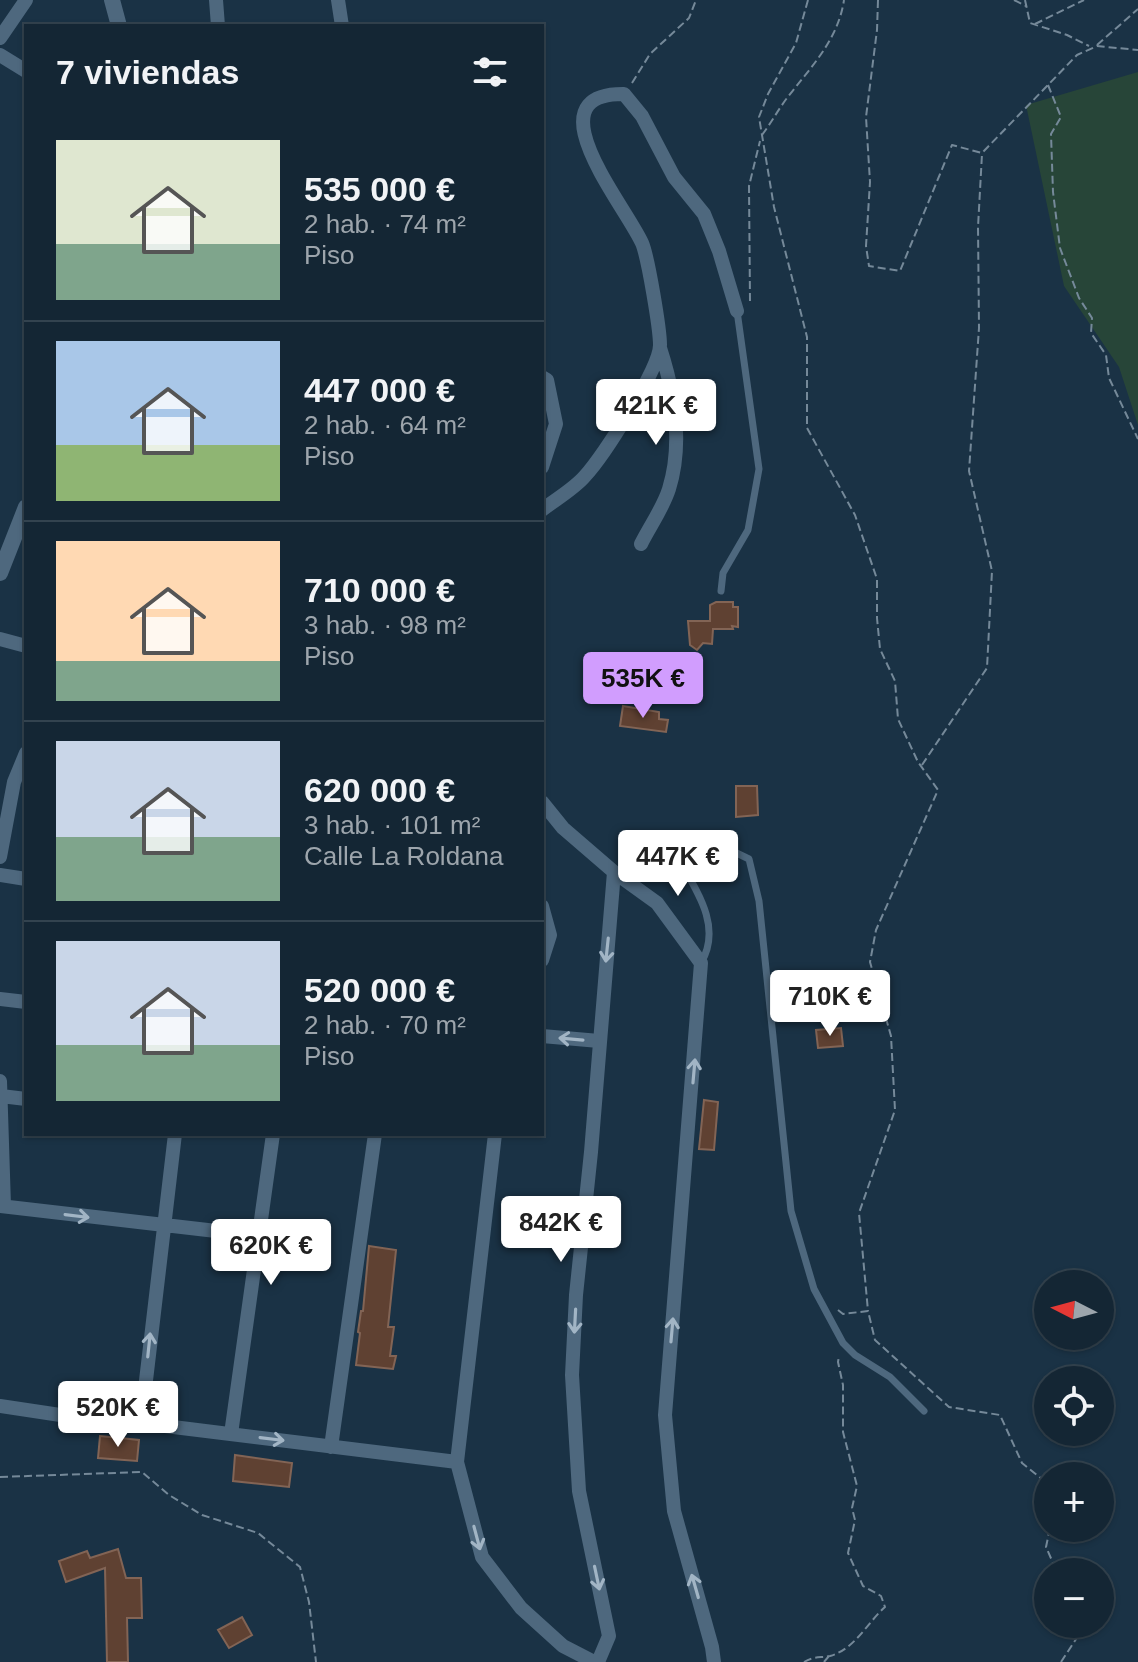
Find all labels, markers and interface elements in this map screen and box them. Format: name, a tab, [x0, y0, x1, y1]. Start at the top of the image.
icon: filters	[468, 50, 512, 94]
text: 7 viviendas	[56, 53, 239, 91]
text: 535 000 €	[304, 170, 455, 208]
icon: home	[120, 172, 216, 268]
text: 2 hab. · 74 m²	[304, 209, 466, 239]
text: Piso	[304, 240, 355, 270]
text: 447 000 €	[304, 371, 455, 409]
icon: home	[120, 373, 216, 469]
pin: 421K €	[591, 379, 721, 447]
text: 421K €	[614, 390, 698, 420]
text: 2 hab. · 64 m²	[304, 410, 466, 440]
text: Piso	[304, 441, 355, 471]
text: 710 000 €	[304, 571, 455, 609]
icon: home	[120, 573, 216, 669]
text: 3 hab. · 98 m²	[304, 610, 466, 640]
text: Piso	[304, 641, 355, 671]
pin: 535K €	[578, 652, 708, 720]
text: 535K €	[601, 663, 685, 693]
text: 620 000 €	[304, 771, 455, 809]
icon: home	[120, 773, 216, 869]
text: 3 hab. · 101 m²	[304, 810, 480, 840]
pin: 447K €	[613, 830, 743, 898]
text: Calle La Roldana	[304, 841, 503, 871]
text: 447K €	[636, 841, 720, 871]
one-way arrow	[599, 936, 614, 963]
pin: 710K €	[765, 970, 895, 1038]
text: 520 000 €	[304, 971, 455, 1009]
icon: home	[120, 973, 216, 1069]
text: 710K €	[788, 981, 872, 1011]
text: 2 hab. · 70 m²	[304, 1010, 466, 1040]
one-way arrow	[558, 1031, 585, 1046]
text: Piso	[304, 1041, 355, 1071]
one-way arrow	[687, 1058, 702, 1085]
pin: 842K €	[496, 1196, 626, 1264]
text: 842K €	[519, 1207, 603, 1237]
one-way arrow	[63, 1208, 90, 1223]
pin: 620K €	[206, 1219, 336, 1287]
text: 620K €	[229, 1230, 313, 1260]
north arrow	[1034, 1270, 1114, 1350]
map controls	[1034, 1270, 1114, 1638]
one-way arrow	[567, 1307, 582, 1334]
one-way arrow	[665, 1317, 680, 1344]
one-way arrow	[142, 1332, 157, 1359]
button: locate	[1034, 1366, 1114, 1446]
pin: 520K €	[53, 1381, 183, 1449]
text: 520K €	[76, 1392, 160, 1422]
one-way arrow	[259, 1432, 284, 1447]
button: +	[1034, 1462, 1114, 1542]
one-way arrow	[470, 1525, 485, 1550]
button: −	[1034, 1558, 1114, 1638]
one-way arrow	[591, 1565, 606, 1591]
one-way arrow	[687, 1574, 702, 1600]

